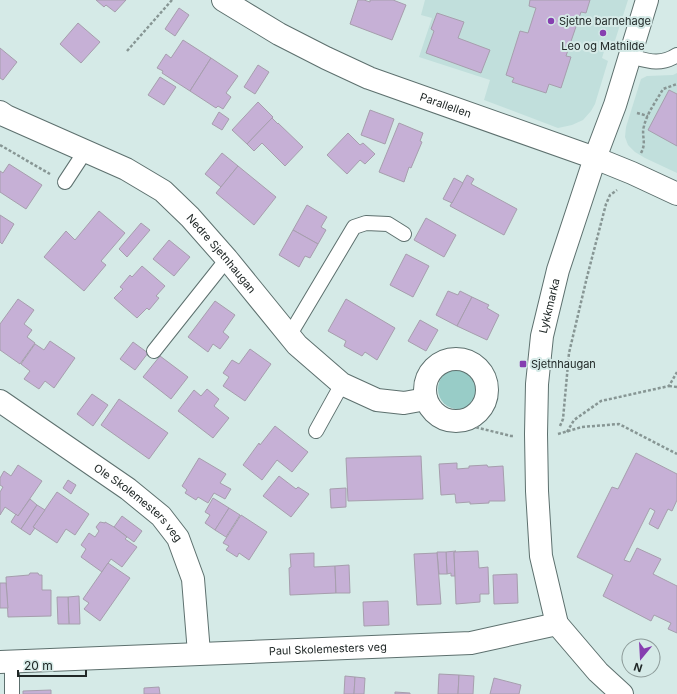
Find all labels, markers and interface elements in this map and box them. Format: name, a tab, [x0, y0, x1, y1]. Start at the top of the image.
place label: Sjetne barnehage	[559, 14, 651, 28]
marker: Sjetne barnehage	[546, 16, 556, 26]
marker: Leo og Mathilde	[598, 28, 608, 38]
place label: Leo og Mathilde	[561, 39, 645, 53]
street label: Parallellen	[418, 90, 473, 121]
street label: Nedre Sjetnhaugan	[184, 211, 259, 296]
street label: Lykkmarka	[536, 277, 563, 335]
place label: Sjetnhaugan	[531, 357, 596, 371]
marker: Sjetnhaugan	[518, 359, 528, 369]
street label: Ole Skolemesters veg	[91, 461, 185, 545]
north arrow	[621, 638, 661, 678]
street label: Paul Skolemesters veg	[268, 639, 387, 658]
scale bar	[18, 652, 86, 678]
text: 20 m	[24, 658, 53, 673]
text: N	[632, 660, 644, 675]

